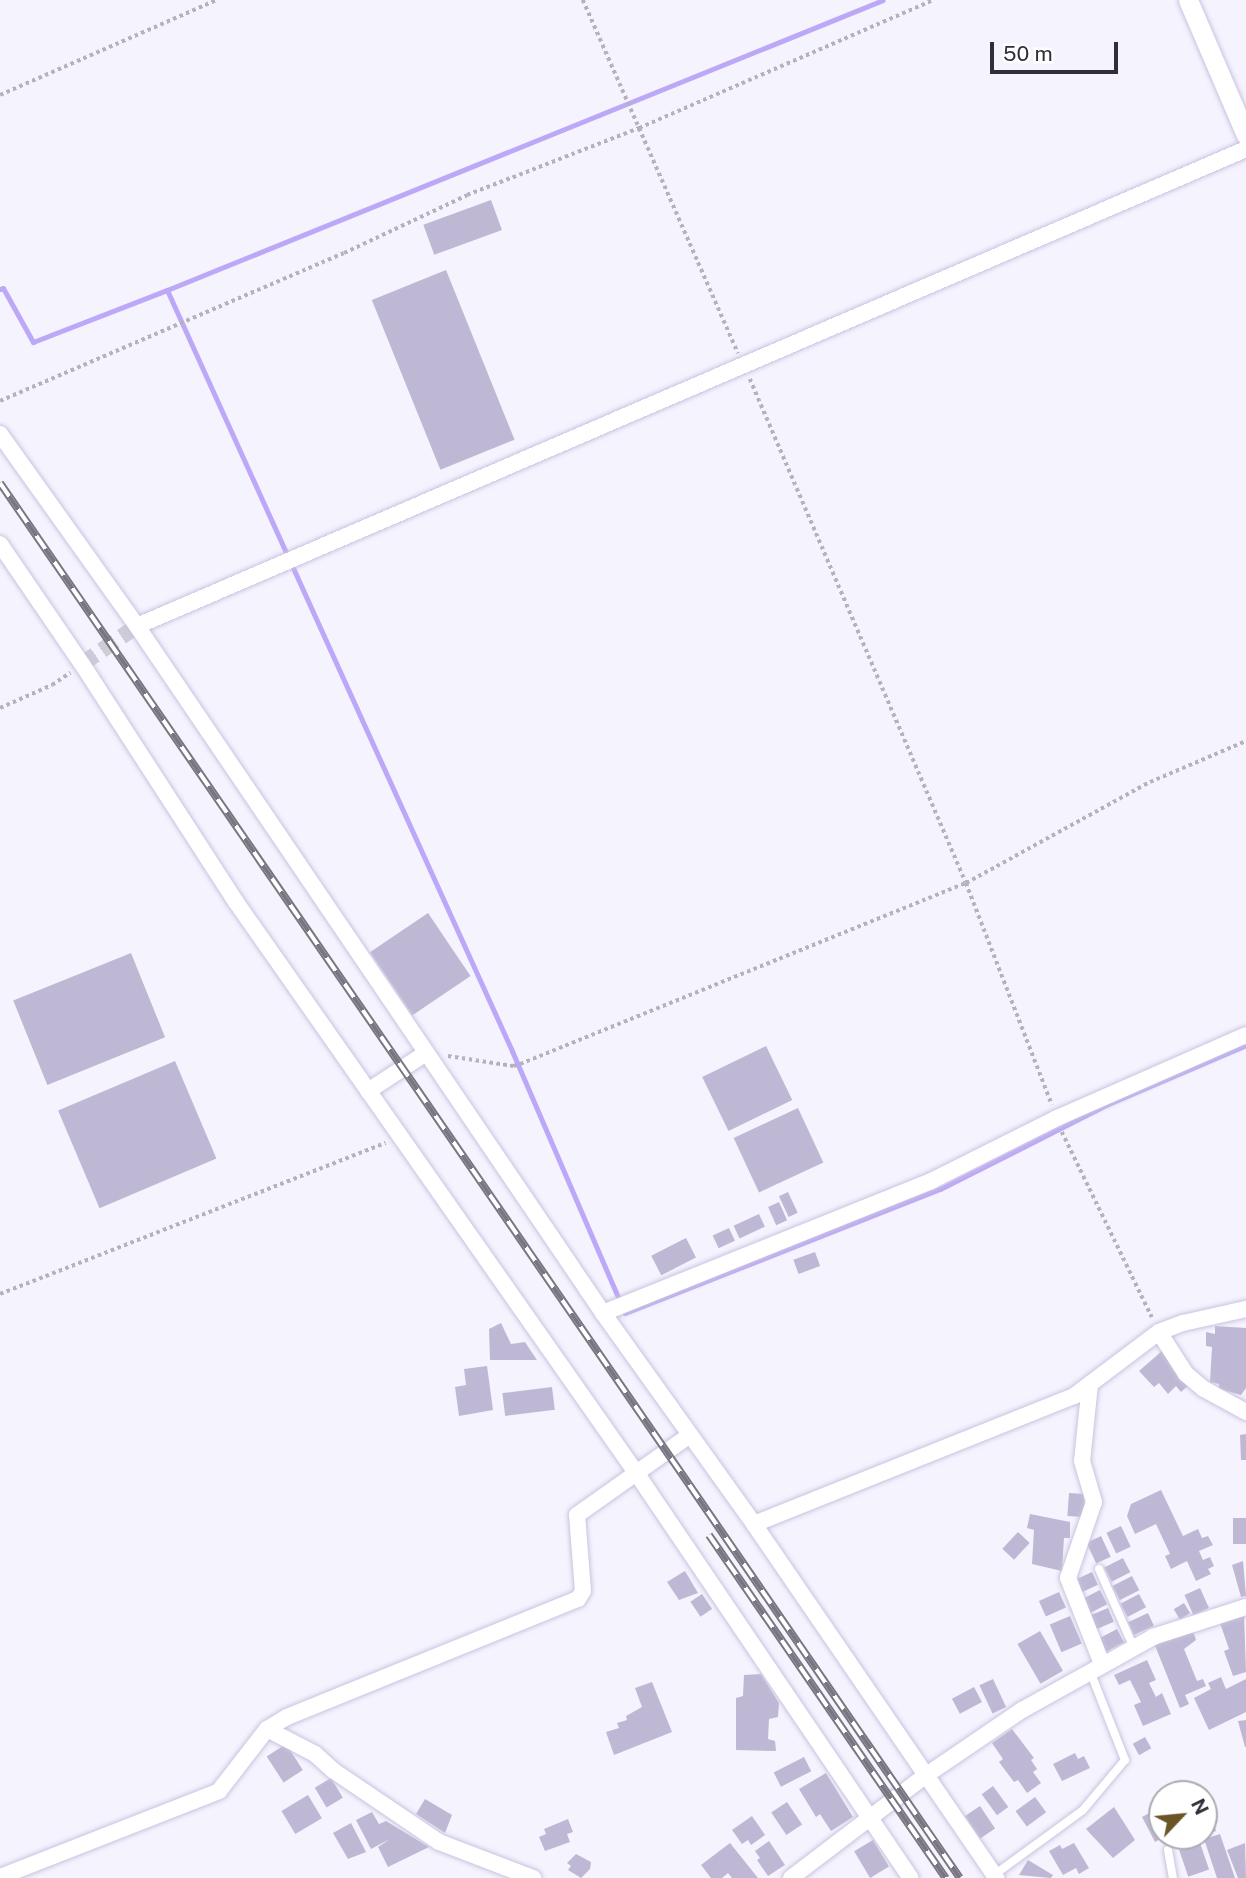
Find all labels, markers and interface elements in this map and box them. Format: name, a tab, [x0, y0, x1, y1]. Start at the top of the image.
scale bar	[994, 28, 1122, 72]
text: 50 m	[1003, 41, 1053, 66]
north arrow	[1148, 1780, 1218, 1850]
text: N	[1187, 1795, 1213, 1818]

